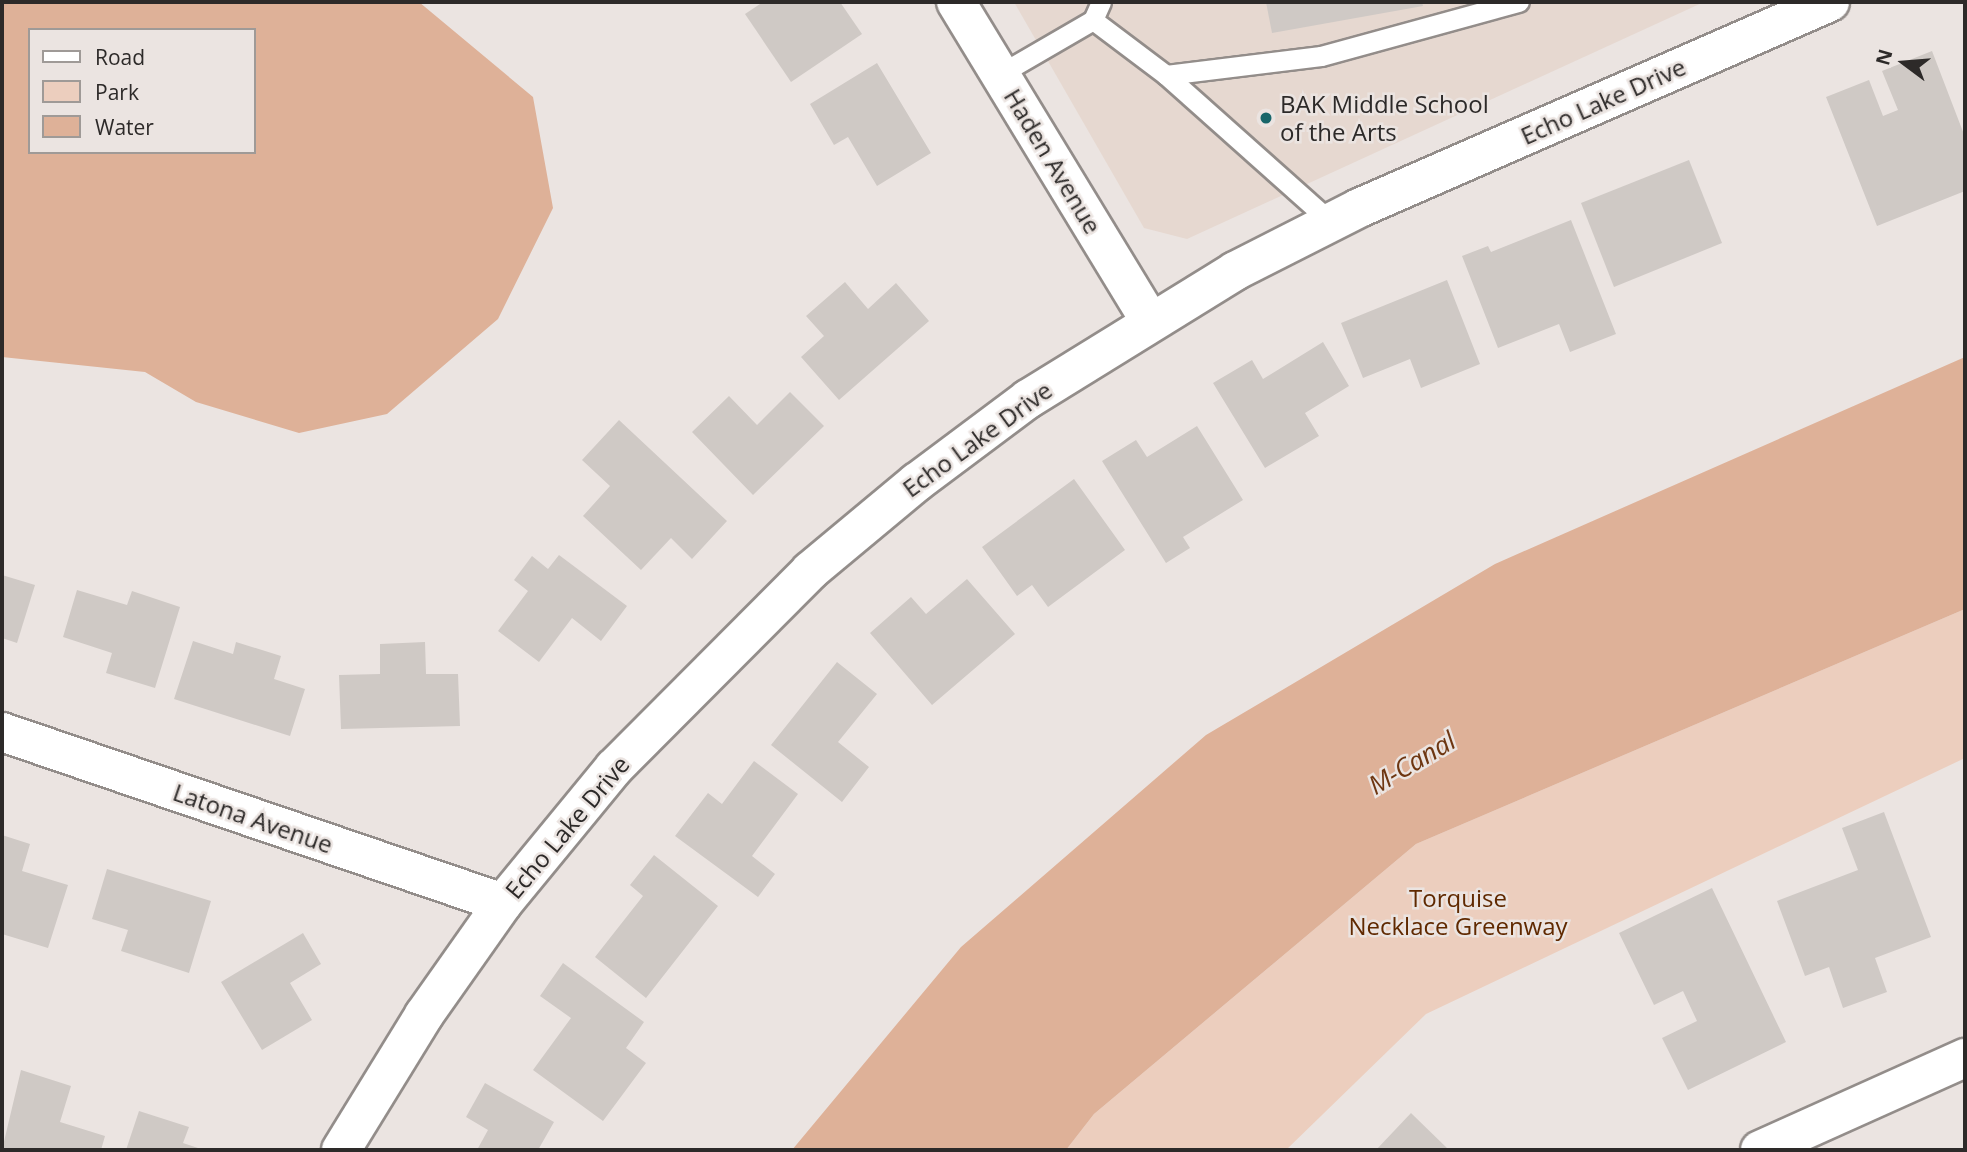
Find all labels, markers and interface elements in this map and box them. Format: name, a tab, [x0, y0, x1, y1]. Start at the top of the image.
legend	[28, 28, 256, 154]
north arrow	[1869, 28, 1939, 98]
text: Road	[95, 43, 145, 71]
text: N	[1869, 46, 1898, 68]
street label: Echo Lake Drive	[1516, 52, 1690, 150]
text: Park	[95, 78, 139, 106]
street label: Haden Avenue	[999, 83, 1107, 239]
place label: BAK Middle School of the Arts	[1280, 90, 1489, 146]
marker: BAK Middle School of the Arts	[1258, 110, 1274, 126]
text: Water	[95, 113, 154, 141]
street label: Echo Lake Drive	[897, 375, 1057, 503]
water label: M-Canal	[1363, 725, 1461, 801]
street label: Echo Lake Drive	[499, 750, 635, 904]
street label: Latona Avenue	[170, 777, 336, 859]
park label: Torquise Necklace Greenway	[1348, 884, 1568, 940]

